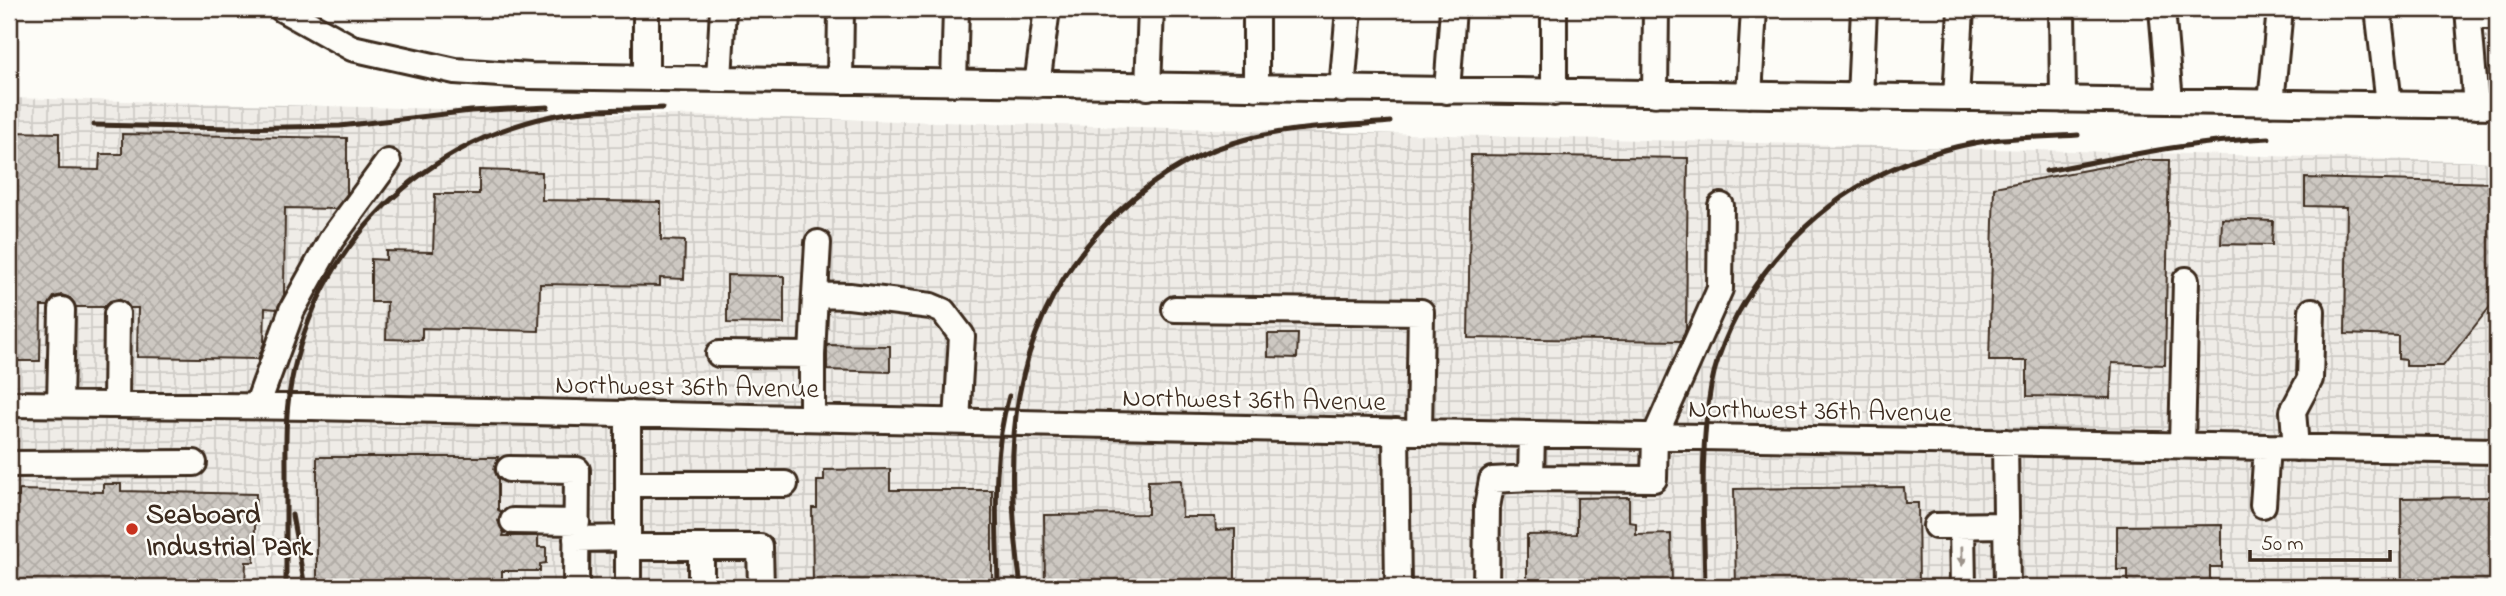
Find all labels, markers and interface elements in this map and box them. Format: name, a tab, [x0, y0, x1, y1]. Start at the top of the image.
street label: Northwest 36th Avenue	[555, 366, 820, 411]
street label: Northwest 36th Avenue	[1122, 379, 1387, 424]
street label: Northwest 36th Avenue	[1688, 390, 1953, 435]
place label: Seaboard Industrial Park	[146, 496, 314, 569]
scale bar	[2250, 519, 2390, 563]
marker: Seaboard Industrial Park	[124, 521, 140, 537]
text: 50 m	[2261, 530, 2304, 560]
one-way arrow	[1956, 546, 1968, 568]

